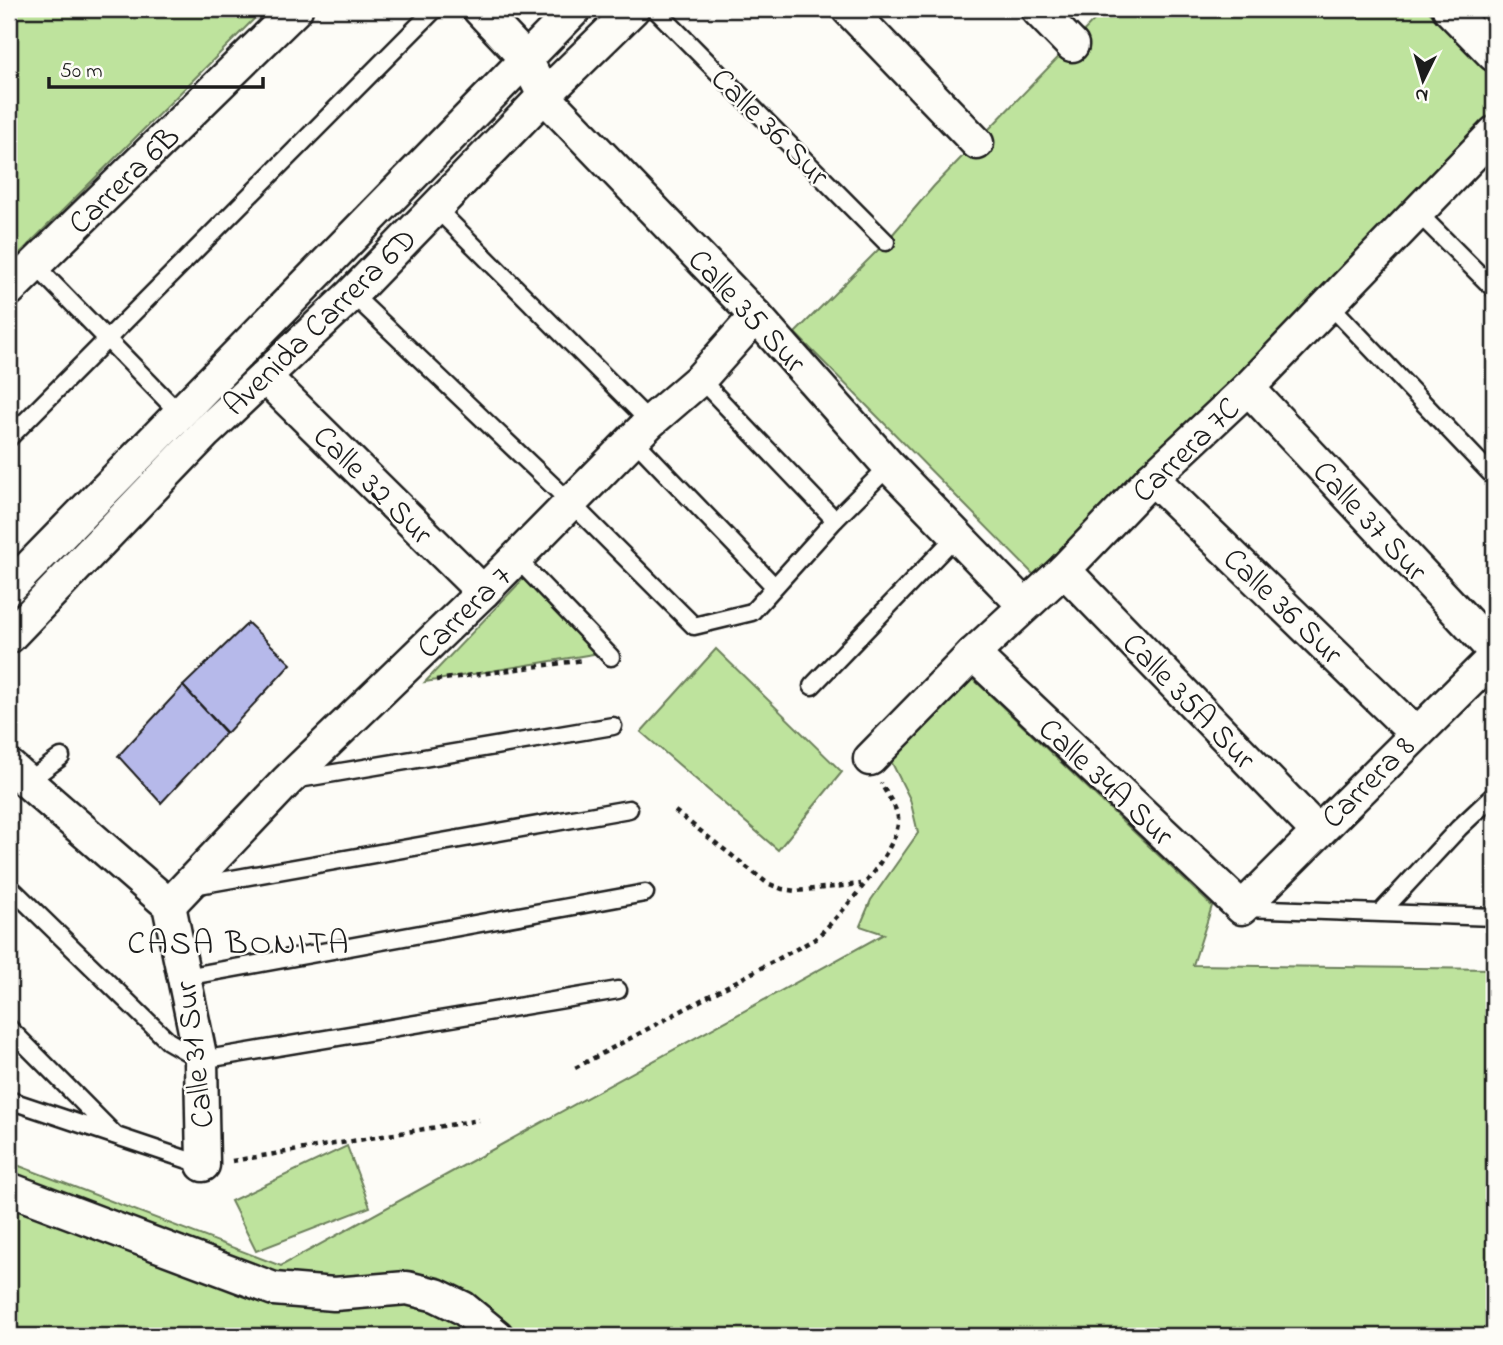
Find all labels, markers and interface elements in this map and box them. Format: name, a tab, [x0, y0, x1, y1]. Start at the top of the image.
scale bar	[49, 46, 262, 90]
north arrow	[1388, 46, 1458, 116]
text: 50 m	[60, 57, 103, 87]
street label: Calle 36 Sur	[698, 58, 839, 199]
text: N	[1414, 80, 1429, 108]
street label: Carrera 6B	[59, 116, 192, 247]
street label: Avenida Carrera 6D	[214, 218, 429, 429]
street label: Calle 35 Sur	[675, 239, 816, 386]
street label: Carrera 7C	[1123, 388, 1252, 515]
street label: Calle 32 Sur	[301, 416, 443, 557]
street label: Calle 37 Sur	[1300, 451, 1437, 594]
street label: Calle 36 Sur	[1211, 538, 1353, 677]
street label: Carrera 7	[407, 556, 524, 671]
street label: Calle 35A Sur	[1110, 623, 1266, 782]
street label: Calle 34A Sur	[1026, 708, 1183, 859]
street label: Carrera 8	[1312, 726, 1427, 841]
district label: CASA BONITA	[127, 921, 351, 969]
street label: Calle 31 Sur	[164, 978, 229, 1131]

